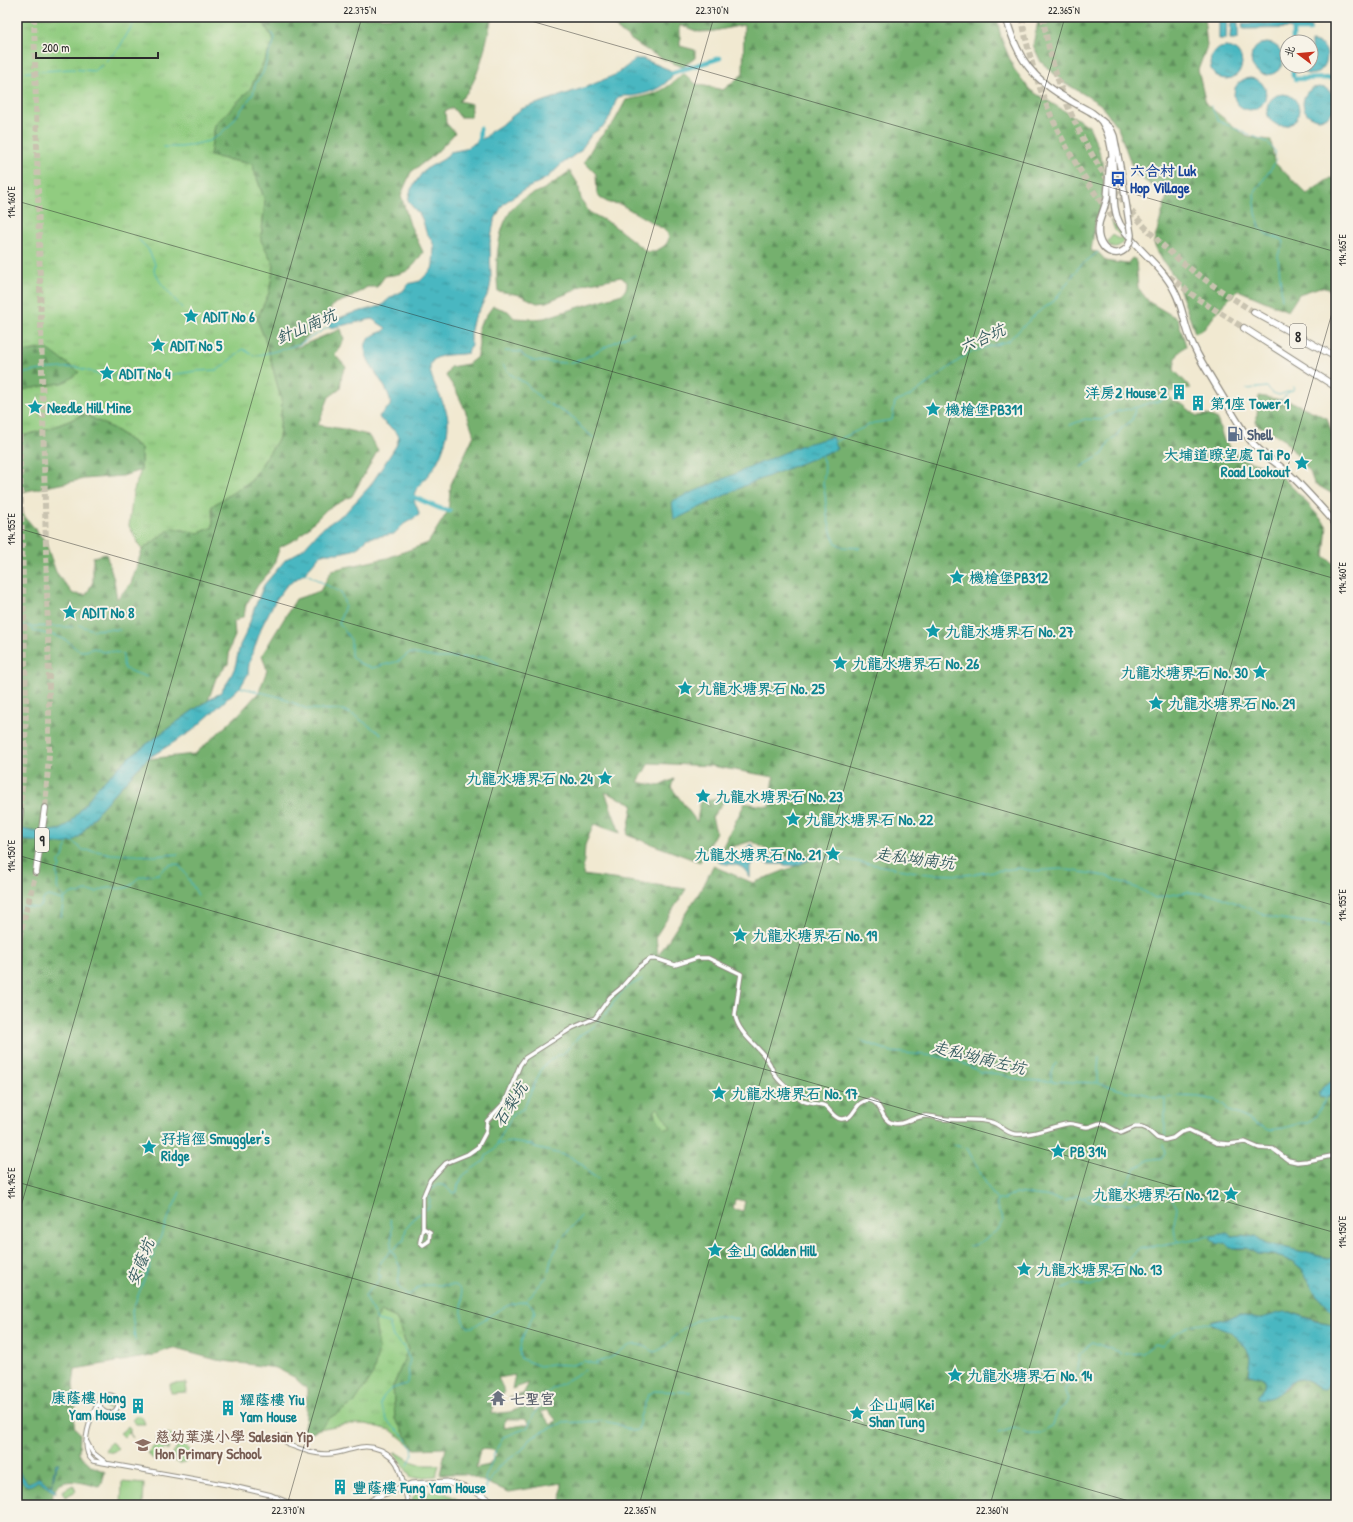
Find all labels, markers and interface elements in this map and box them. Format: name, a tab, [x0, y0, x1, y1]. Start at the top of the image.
text: 22.375°N	[344, 4, 376, 17]
text: 22.370°N	[695, 4, 729, 17]
text: 22.365°N	[1048, 4, 1080, 17]
scale bar	[36, 34, 158, 60]
north arrow	[1279, 34, 1319, 74]
text: 200 m	[42, 39, 69, 56]
text: 北	[1281, 44, 1298, 58]
place label: 六合村 Luk Hop Village	[1130, 160, 1197, 199]
bus stop icon: 六合村 Luk Hop Village	[1109, 170, 1127, 188]
text: 114.160°E	[5, 185, 18, 218]
text: 114.165°E	[1336, 234, 1349, 266]
water label: 針山南坑	[272, 303, 342, 349]
place label: ADIT No 6	[203, 306, 255, 327]
place icon: ADIT No 6	[182, 307, 200, 325]
water label: 六合坑	[956, 317, 1010, 358]
road number: 8	[1290, 324, 1306, 348]
place label: ADIT No 5	[170, 335, 223, 356]
place icon: ADIT No 5	[149, 336, 167, 354]
place label: ADIT No 4	[119, 363, 171, 384]
place icon: ADIT No 4	[98, 364, 116, 382]
place label: 洋房2 House 2	[1085, 382, 1168, 403]
building icon: 洋房2 House 2	[1170, 383, 1188, 401]
place label: 第1座 Tower 1	[1210, 393, 1290, 414]
building icon: 第1座 Tower 1	[1189, 394, 1207, 412]
place label: Needle Hill Mine	[47, 397, 132, 418]
place icon: Needle Hill Mine	[26, 398, 44, 416]
place label: 機槍堡PB311	[945, 399, 1023, 420]
place icon: 機槍堡PB311	[924, 400, 942, 418]
place label: Shell	[1247, 424, 1273, 445]
fuel station icon: Shell	[1226, 425, 1244, 443]
place label: 大埔道瞭望處 Tai Po Road Lookout	[1164, 444, 1291, 482]
place icon: 大埔道瞭望處 Tai Po Road Lookout	[1293, 454, 1311, 472]
text: 114.155°E	[5, 512, 18, 545]
text: 114.160°E	[1336, 561, 1349, 594]
place label: 機槍堡PB312	[969, 567, 1049, 588]
place icon: 機槍堡PB312	[948, 568, 966, 586]
place label: ADIT No 8	[82, 602, 135, 623]
place icon: ADIT No 8	[61, 603, 79, 621]
place label: 九龍水塘界石 No. 27	[945, 621, 1074, 642]
place icon: 九龍水塘界石 No. 27	[924, 622, 942, 640]
place label: 九龍水塘界石 No. 26	[852, 653, 979, 674]
place icon: 九龍水塘界石 No. 26	[831, 654, 849, 672]
place label: 九龍水塘界石 No. 30	[1120, 662, 1248, 683]
place icon: 九龍水塘界石 No. 30	[1251, 663, 1269, 681]
place label: 九龍水塘界石 No. 25	[697, 678, 825, 699]
place icon: 九龍水塘界石 No. 25	[676, 679, 694, 697]
place label: 九龍水塘界石 No. 29	[1168, 693, 1295, 714]
place icon: 九龍水塘界石 No. 29	[1147, 694, 1165, 712]
place label: 九龍水塘界石 No. 24	[466, 768, 593, 789]
place icon: 九龍水塘界石 No. 24	[596, 769, 614, 787]
place label: 九龍水塘界石 No. 23	[715, 786, 843, 807]
place icon: 九龍水塘界石 No. 23	[694, 787, 712, 805]
place label: 九龍水塘界石 No. 22	[805, 809, 934, 830]
place icon: 九龍水塘界石 No. 22	[784, 810, 802, 828]
road number: 9	[35, 828, 49, 852]
text: 114.150°E	[5, 839, 18, 872]
water label: 走私坳南坑	[874, 842, 958, 874]
place label: 九龍水塘界石 No. 21	[694, 844, 822, 865]
place icon: 九龍水塘界石 No. 21	[824, 845, 842, 863]
text: 114.155°E	[1336, 888, 1349, 921]
place label: 九龍水塘界石 No. 19	[752, 925, 878, 946]
place icon: 九龍水塘界石 No. 19	[731, 926, 749, 944]
water label: 走私坳南左坑	[930, 1035, 1030, 1080]
water label: 石梨坑	[488, 1076, 533, 1130]
place label: 九龍水塘界石 No. 17	[731, 1083, 859, 1104]
place icon: 九龍水塘界石 No. 17	[710, 1084, 728, 1102]
place label: 孖指徑 Smuggler's Ridge	[161, 1128, 270, 1167]
place icon: 孖指徑 Smuggler's Ridge	[140, 1138, 158, 1156]
place label: PB 314	[1070, 1141, 1106, 1162]
place icon: PB 314	[1049, 1142, 1067, 1160]
text: 114.145°E	[5, 1167, 18, 1199]
place label: 九龍水塘界石 No. 12	[1092, 1184, 1220, 1205]
place icon: 九龍水塘界石 No. 12	[1222, 1185, 1240, 1203]
text: 114.150°E	[1336, 1215, 1349, 1248]
water label: 安蔭坑	[121, 1234, 160, 1288]
place label: 金山 Golden Hill	[727, 1240, 817, 1261]
place icon: 金山 Golden Hill	[706, 1241, 724, 1259]
place label: 九龍水塘界石 No. 13	[1036, 1259, 1163, 1280]
place icon: 九龍水塘界石 No. 13	[1015, 1260, 1033, 1278]
place label: 九龍水塘界石 No. 14	[967, 1365, 1093, 1386]
place icon: 九龍水塘界石 No. 14	[946, 1366, 964, 1384]
place label: 康蔭樓 Hong Yam House	[51, 1387, 126, 1425]
place label: 七聖宮	[510, 1388, 555, 1409]
place label: 耀蔭樓 Yiu Yam House	[240, 1389, 305, 1427]
temple icon: 七聖宮	[489, 1389, 507, 1407]
place label: 企山峒 Kei Shan Tung	[869, 1394, 935, 1433]
building icon: 康蔭樓 Hong Yam House	[129, 1397, 147, 1415]
building icon: 耀蔭樓 Yiu Yam House	[219, 1399, 237, 1417]
place icon: 企山峒 Kei Shan Tung	[848, 1404, 866, 1422]
place label: 慈幼葉漢小學 Salesian Yip Hon Primary School	[155, 1426, 313, 1465]
school or university icon: 慈幼葉漢小學 Salesian Yip Hon Primary School	[134, 1436, 152, 1454]
place label: 豐蔭樓 Fung Yam House	[352, 1477, 486, 1499]
building icon: 豐蔭樓 Fung Yam House	[331, 1478, 349, 1496]
text: 22.370°N	[271, 1504, 305, 1517]
text: 22.365°N	[624, 1504, 656, 1517]
text: 22.360°N	[976, 1504, 1008, 1517]

